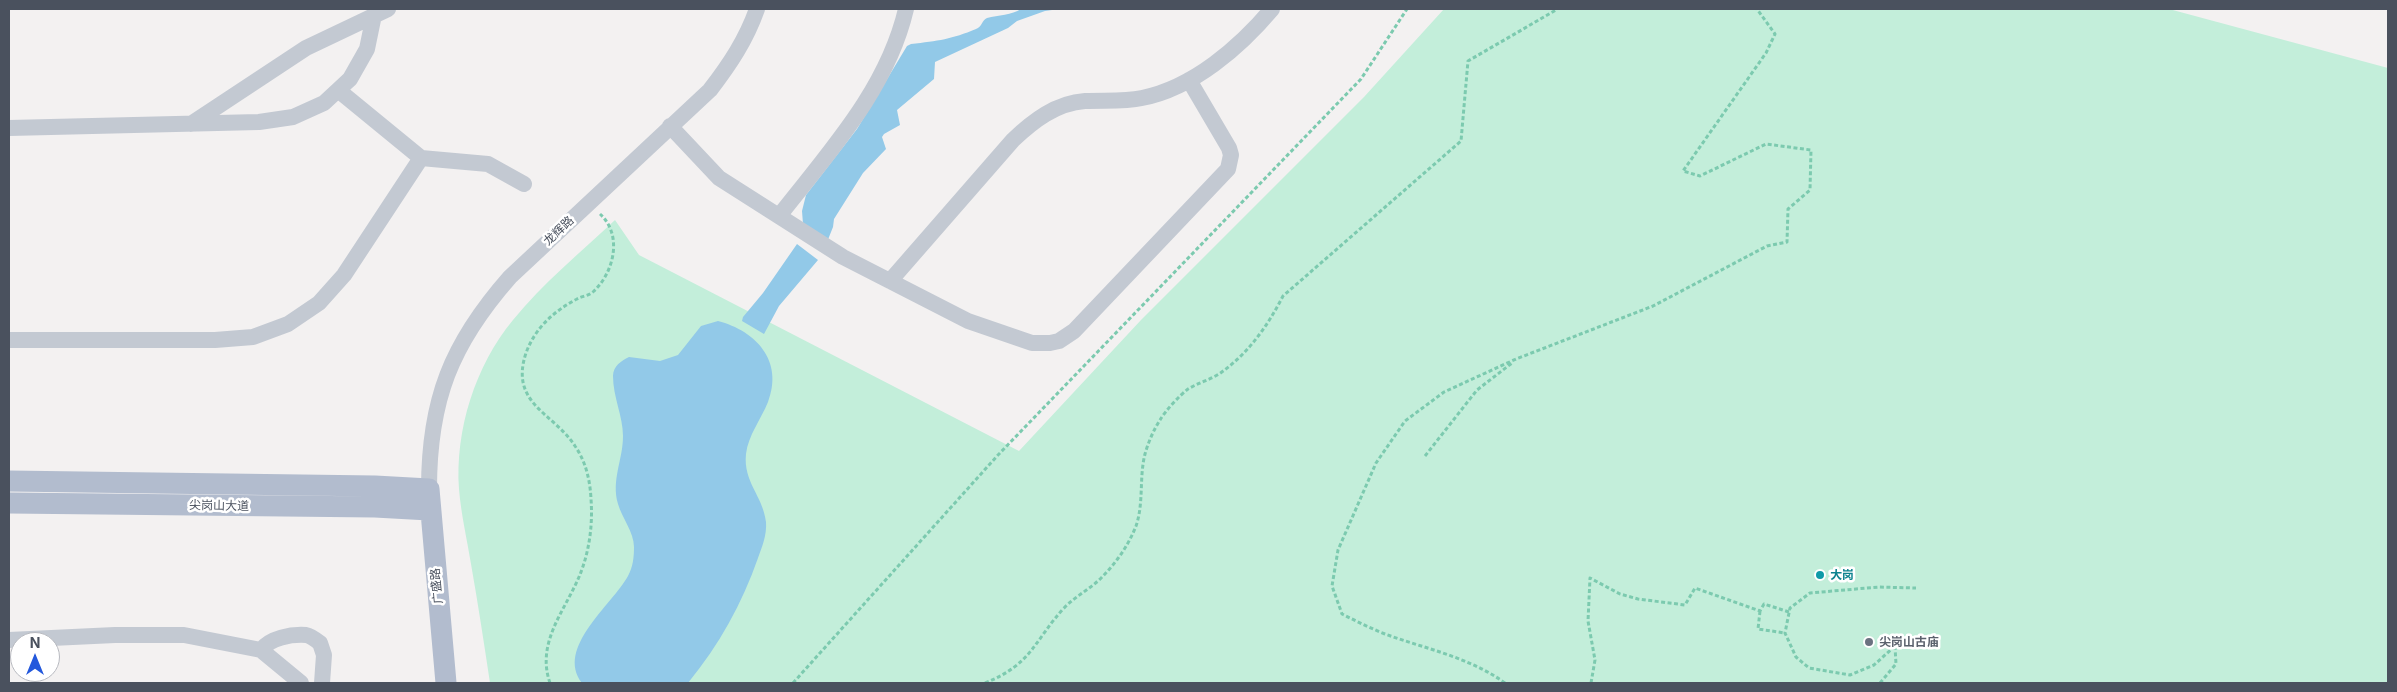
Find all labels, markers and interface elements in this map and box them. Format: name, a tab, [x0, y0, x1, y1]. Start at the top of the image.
street label: 龙辉路	[541, 213, 577, 249]
street label: 尖岗山大道	[189, 498, 249, 514]
street label: 广盛路	[428, 567, 446, 605]
place label: 大岗	[1830, 568, 1854, 582]
marker: 大岗	[1814, 569, 1826, 581]
north arrow	[10, 632, 60, 682]
text: N	[30, 634, 40, 651]
place label: 尖岗山古庙	[1879, 635, 1939, 649]
marker: 尖岗山古庙	[1863, 636, 1875, 648]

